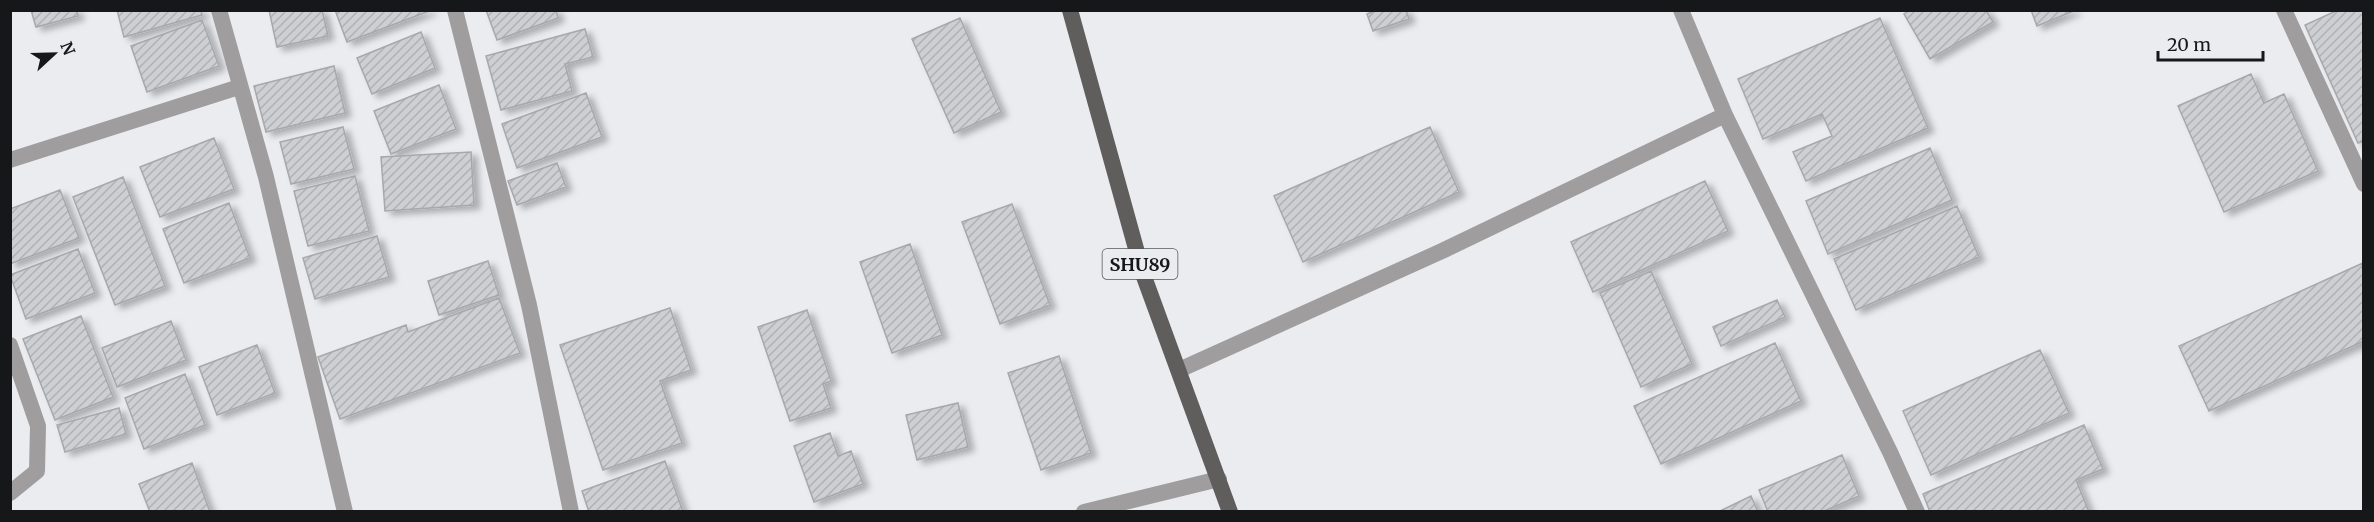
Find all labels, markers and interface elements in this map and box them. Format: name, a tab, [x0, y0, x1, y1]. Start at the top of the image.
north arrow	[24, 24, 84, 84]
scale bar	[2158, 24, 2263, 62]
text: 20 m	[2167, 33, 2211, 56]
text: N	[56, 39, 80, 58]
road number: SHU89	[1102, 249, 1178, 279]

